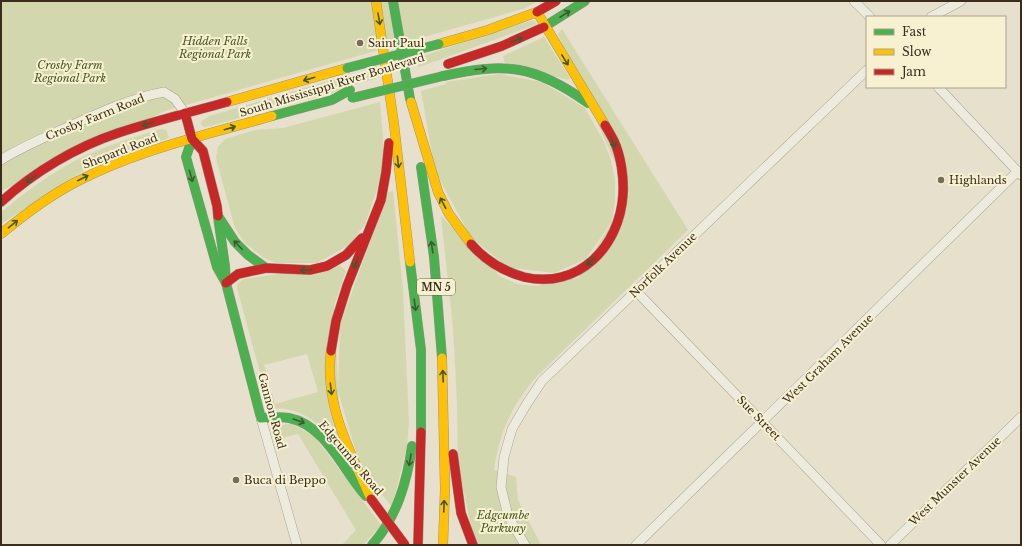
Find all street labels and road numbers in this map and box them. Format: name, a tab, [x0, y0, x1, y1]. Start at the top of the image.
street label: South Mississippi River Boulevard	[238, 50, 427, 120]
street label: Crosby Farm Road	[43, 91, 147, 143]
street label: Shepard Road	[80, 130, 160, 172]
street label: Norfolk Avenue	[626, 229, 700, 301]
road number: MN 5	[417, 279, 455, 295]
street label: West Graham Avenue	[779, 311, 876, 408]
street label: Gannon Road	[255, 372, 289, 451]
street label: Sue Street	[734, 393, 784, 444]
street label: Edgcumbe Road	[316, 418, 387, 499]
street label: West Munster Avenue	[905, 433, 1004, 529]

